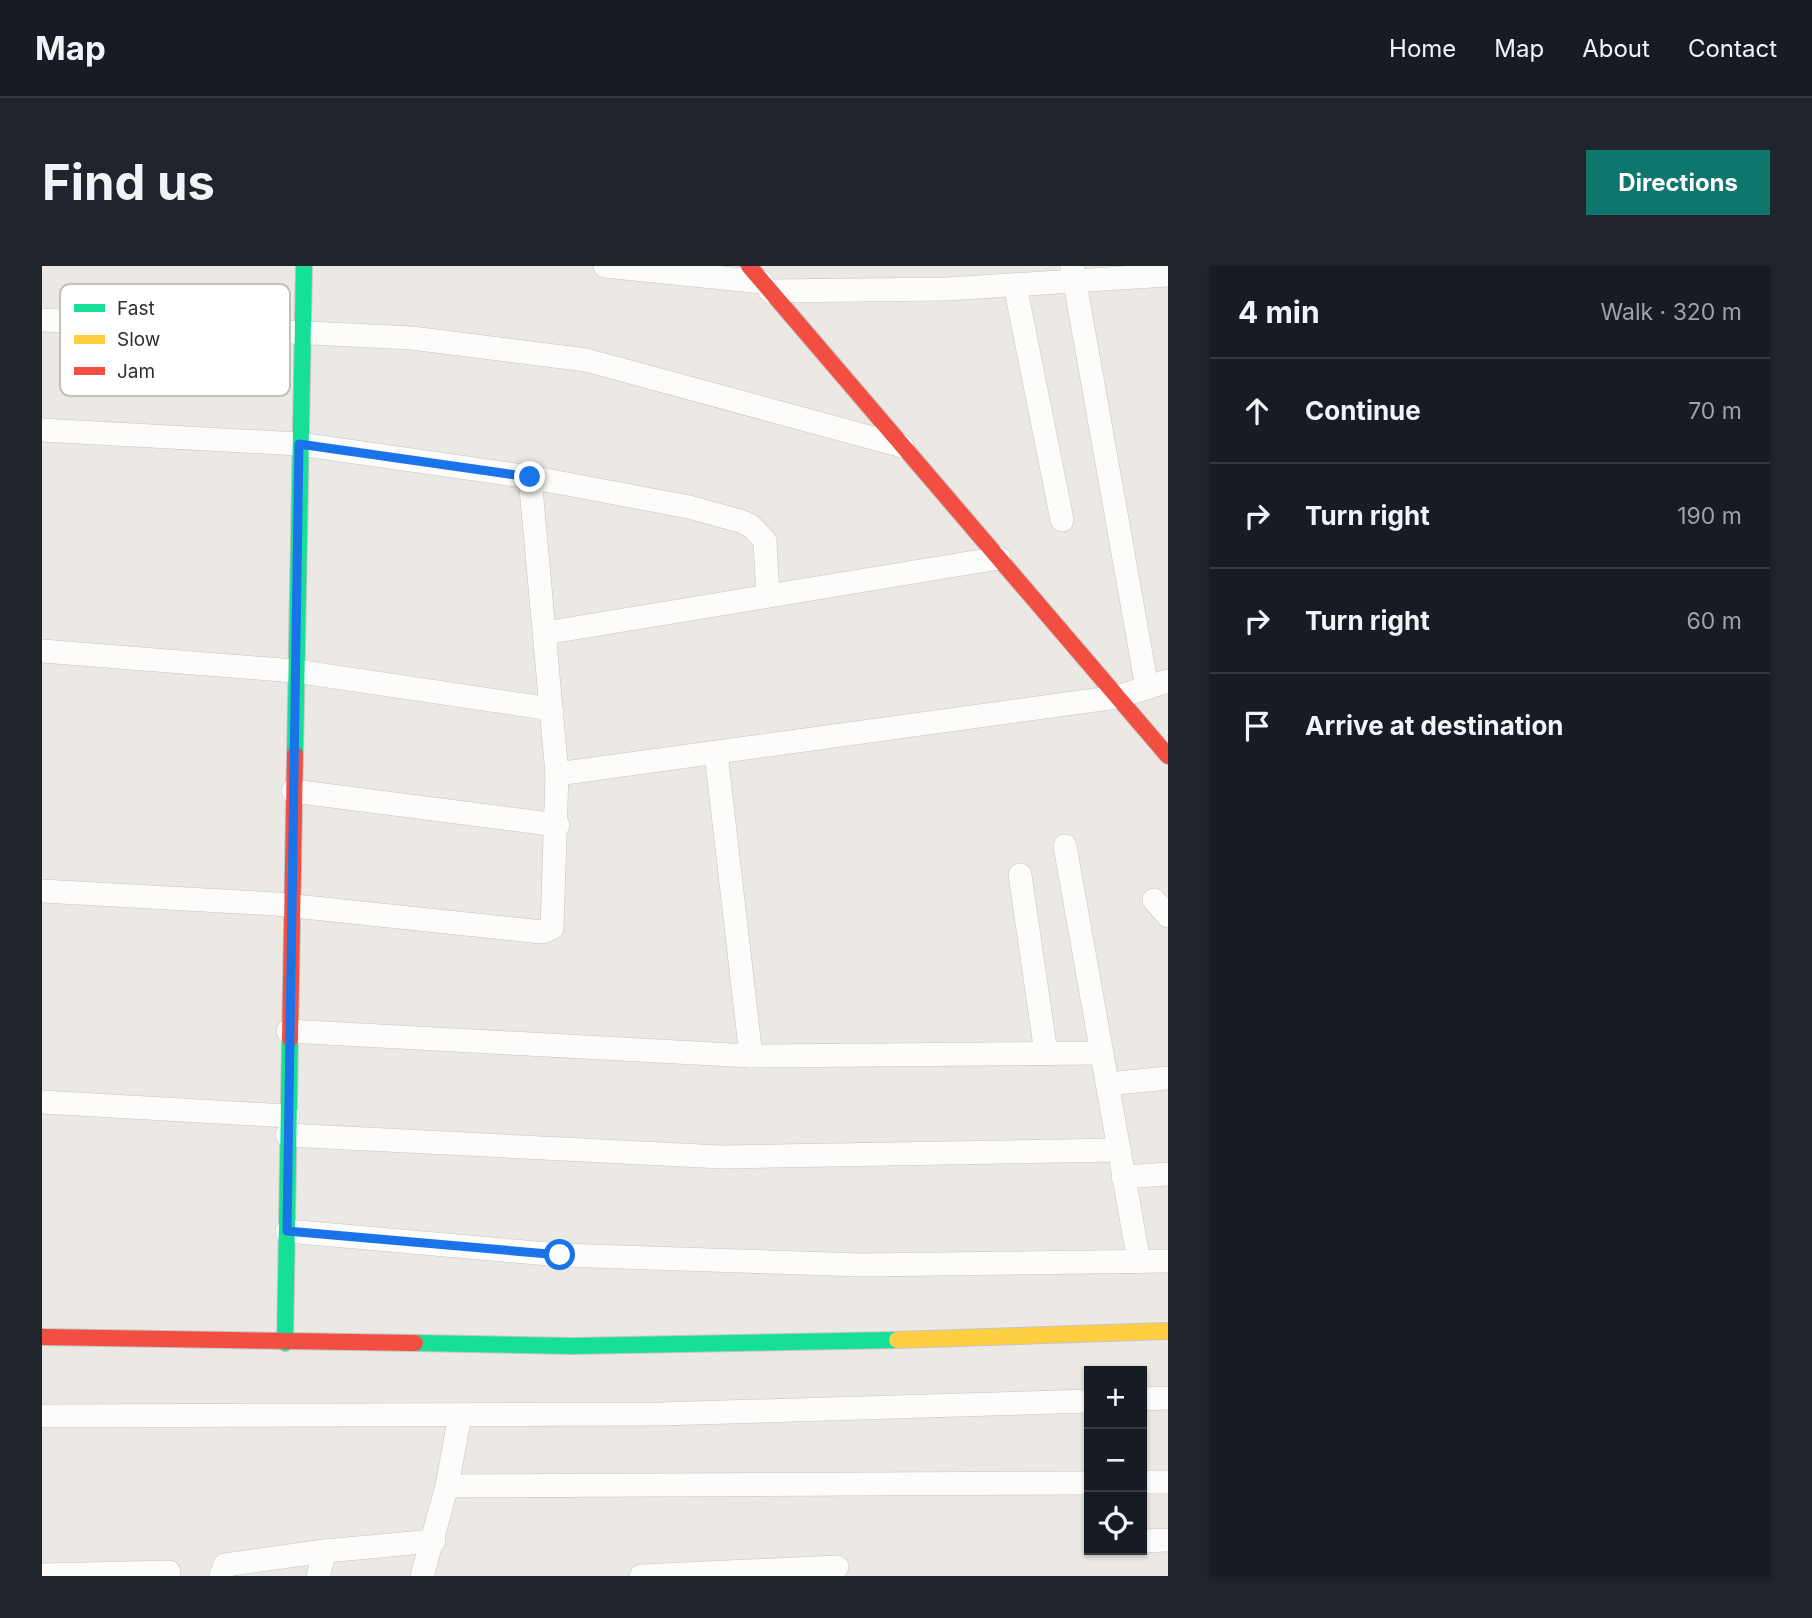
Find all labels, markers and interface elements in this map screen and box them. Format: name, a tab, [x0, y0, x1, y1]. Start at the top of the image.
text: Map	[35, 28, 106, 68]
text: Home	[1389, 34, 1456, 63]
text: Map	[1494, 34, 1544, 63]
text: About	[1582, 34, 1650, 63]
text: Contact	[1688, 34, 1777, 63]
button: Directions	[1586, 150, 1770, 215]
text: Find us	[42, 153, 215, 212]
legend	[60, 284, 290, 396]
text: 4 min	[1238, 294, 1320, 330]
text: Fast	[117, 297, 155, 320]
text: Walk · 320 m	[1600, 298, 1742, 326]
text: Slow	[117, 328, 160, 351]
text: Jam	[117, 360, 155, 383]
icon: ahead	[1238, 392, 1276, 430]
text: Continue	[1305, 395, 1421, 426]
text: 70 m	[1688, 397, 1742, 425]
route end	[514, 461, 545, 492]
icon: right	[1238, 497, 1276, 535]
text: Turn right	[1305, 500, 1430, 531]
text: 190 m	[1677, 502, 1742, 530]
icon: right	[1238, 602, 1276, 640]
text: Turn right	[1305, 605, 1430, 636]
text: 60 m	[1687, 607, 1742, 635]
icon: arrive	[1238, 707, 1276, 745]
text: Arrive at destination	[1305, 710, 1564, 741]
route start	[544, 1239, 575, 1270]
map controls	[1084, 1366, 1147, 1555]
button: +	[1084, 1366, 1147, 1429]
button: −	[1084, 1429, 1147, 1492]
button: locate	[1084, 1492, 1147, 1555]

